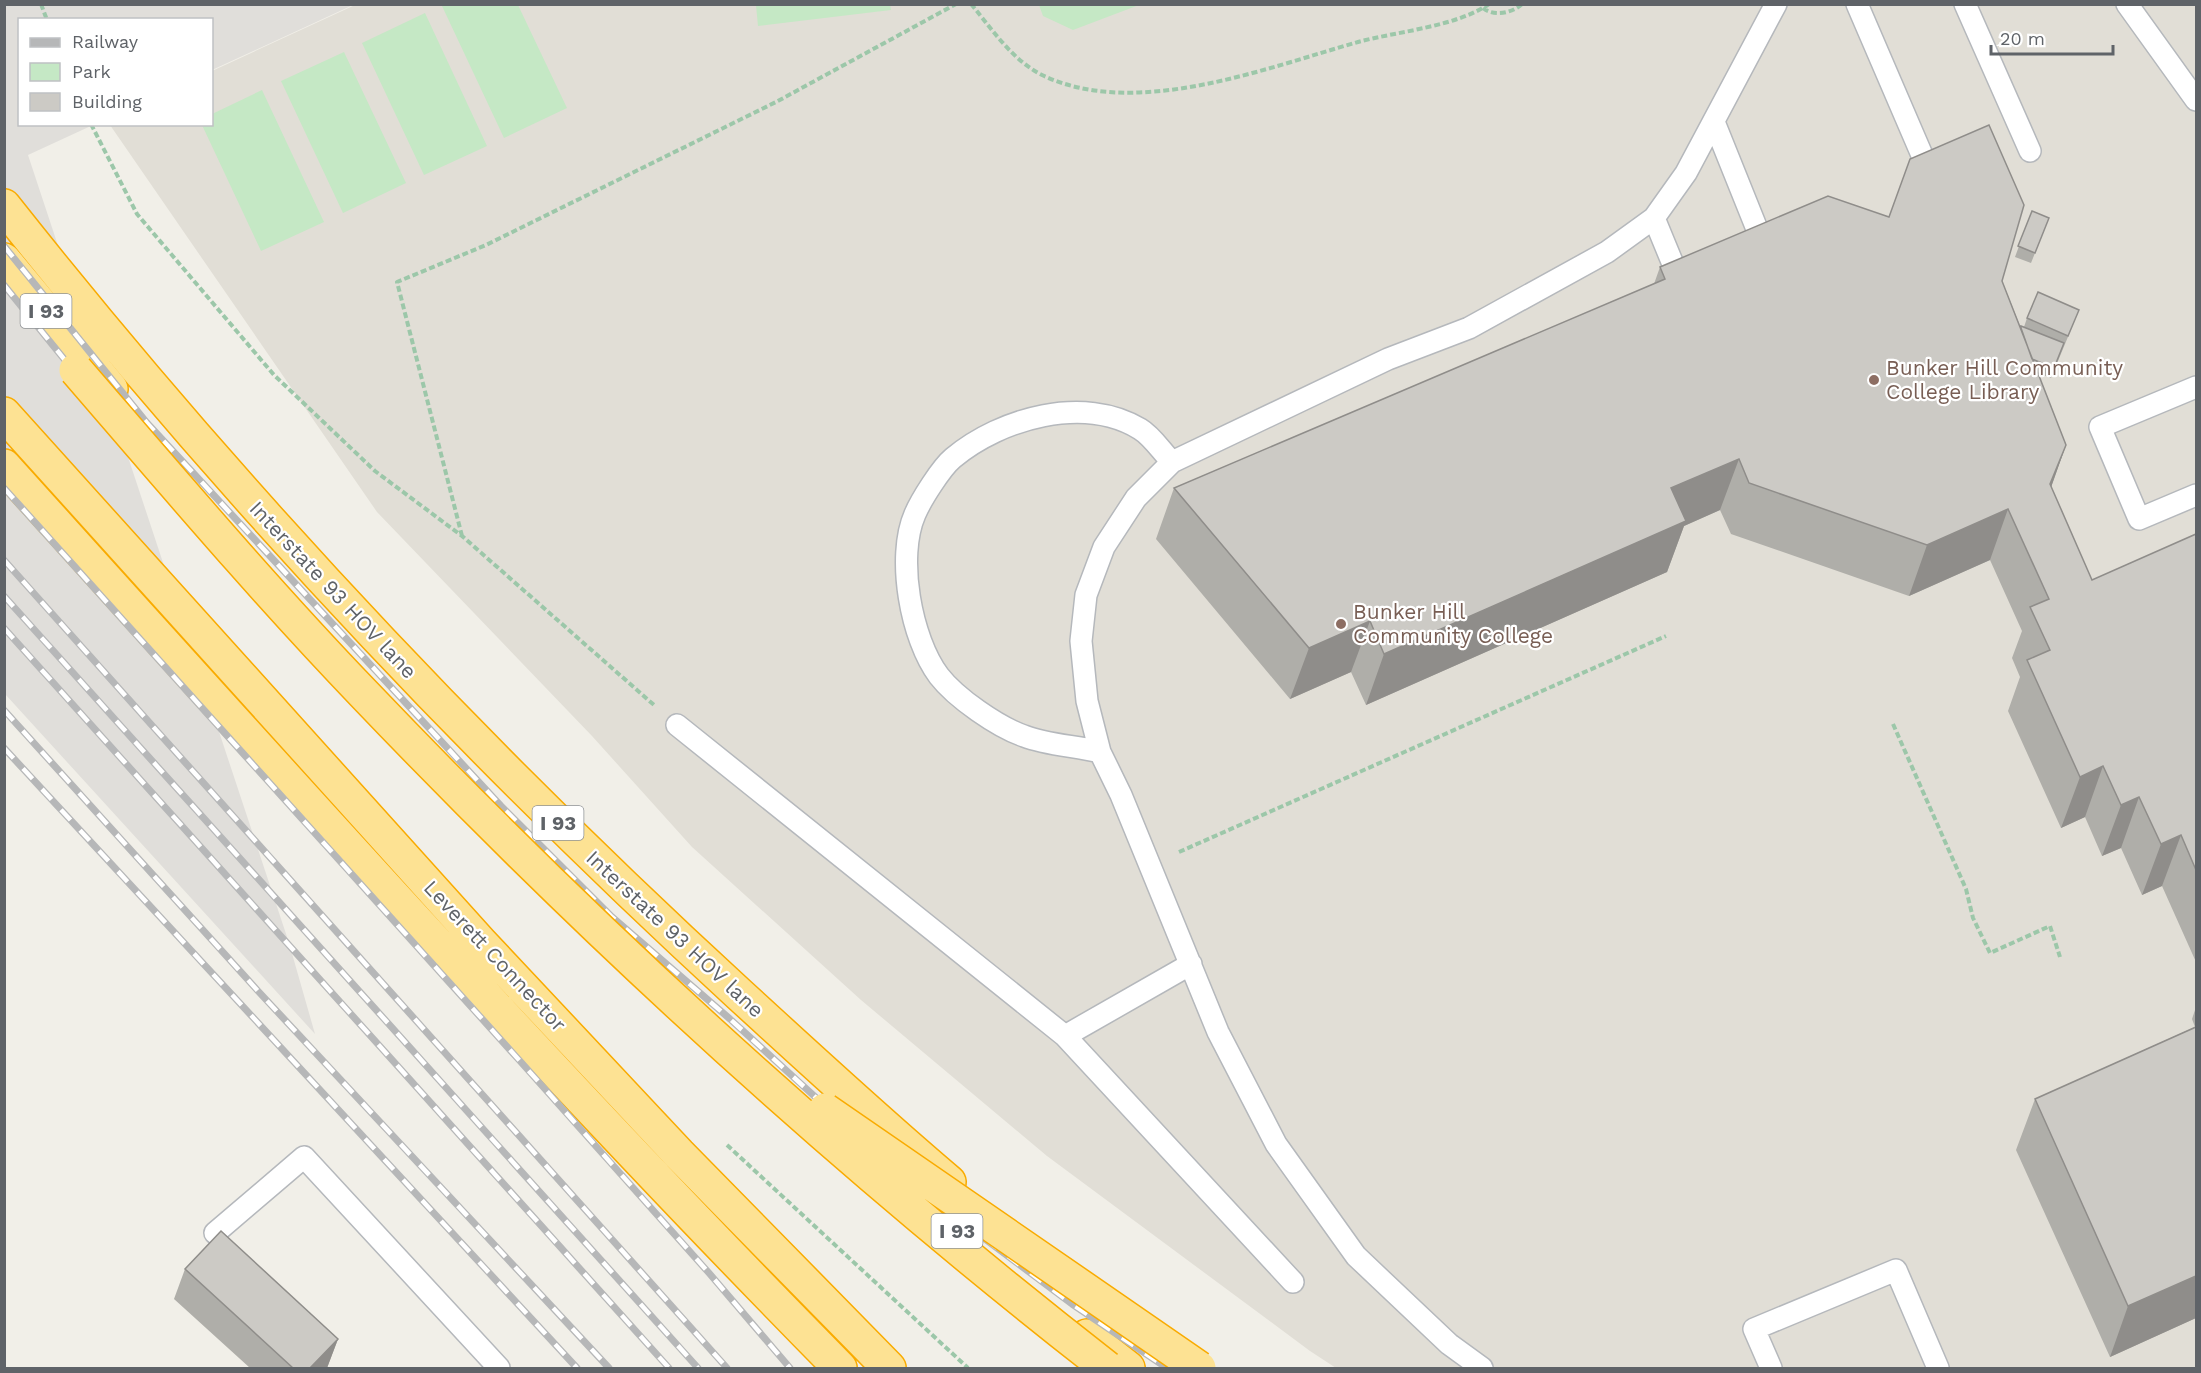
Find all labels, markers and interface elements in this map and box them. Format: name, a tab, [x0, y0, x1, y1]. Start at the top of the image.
legend	[18, 18, 213, 126]
scale bar	[1991, 18, 2112, 56]
text: 20 m	[2000, 28, 2045, 49]
text: Railway	[72, 31, 139, 52]
text: Park	[72, 61, 111, 82]
text: Building	[72, 91, 142, 112]
road number: I 93	[20, 294, 72, 328]
place label: Bunker Hill Community College Library	[1886, 355, 2123, 404]
marker: Bunker Hill Community College Library	[1867, 373, 1881, 387]
street label: Interstate 93 HOV lane	[245, 496, 422, 684]
place label: Bunker Hill Community College	[1353, 599, 1553, 648]
marker: Bunker Hill Community College	[1334, 617, 1348, 631]
road number: I 93	[532, 806, 584, 840]
street label: Interstate 93 HOV lane	[581, 845, 769, 1022]
street label: Leverett Connector	[419, 875, 572, 1037]
road number: I 93	[932, 1214, 982, 1248]

